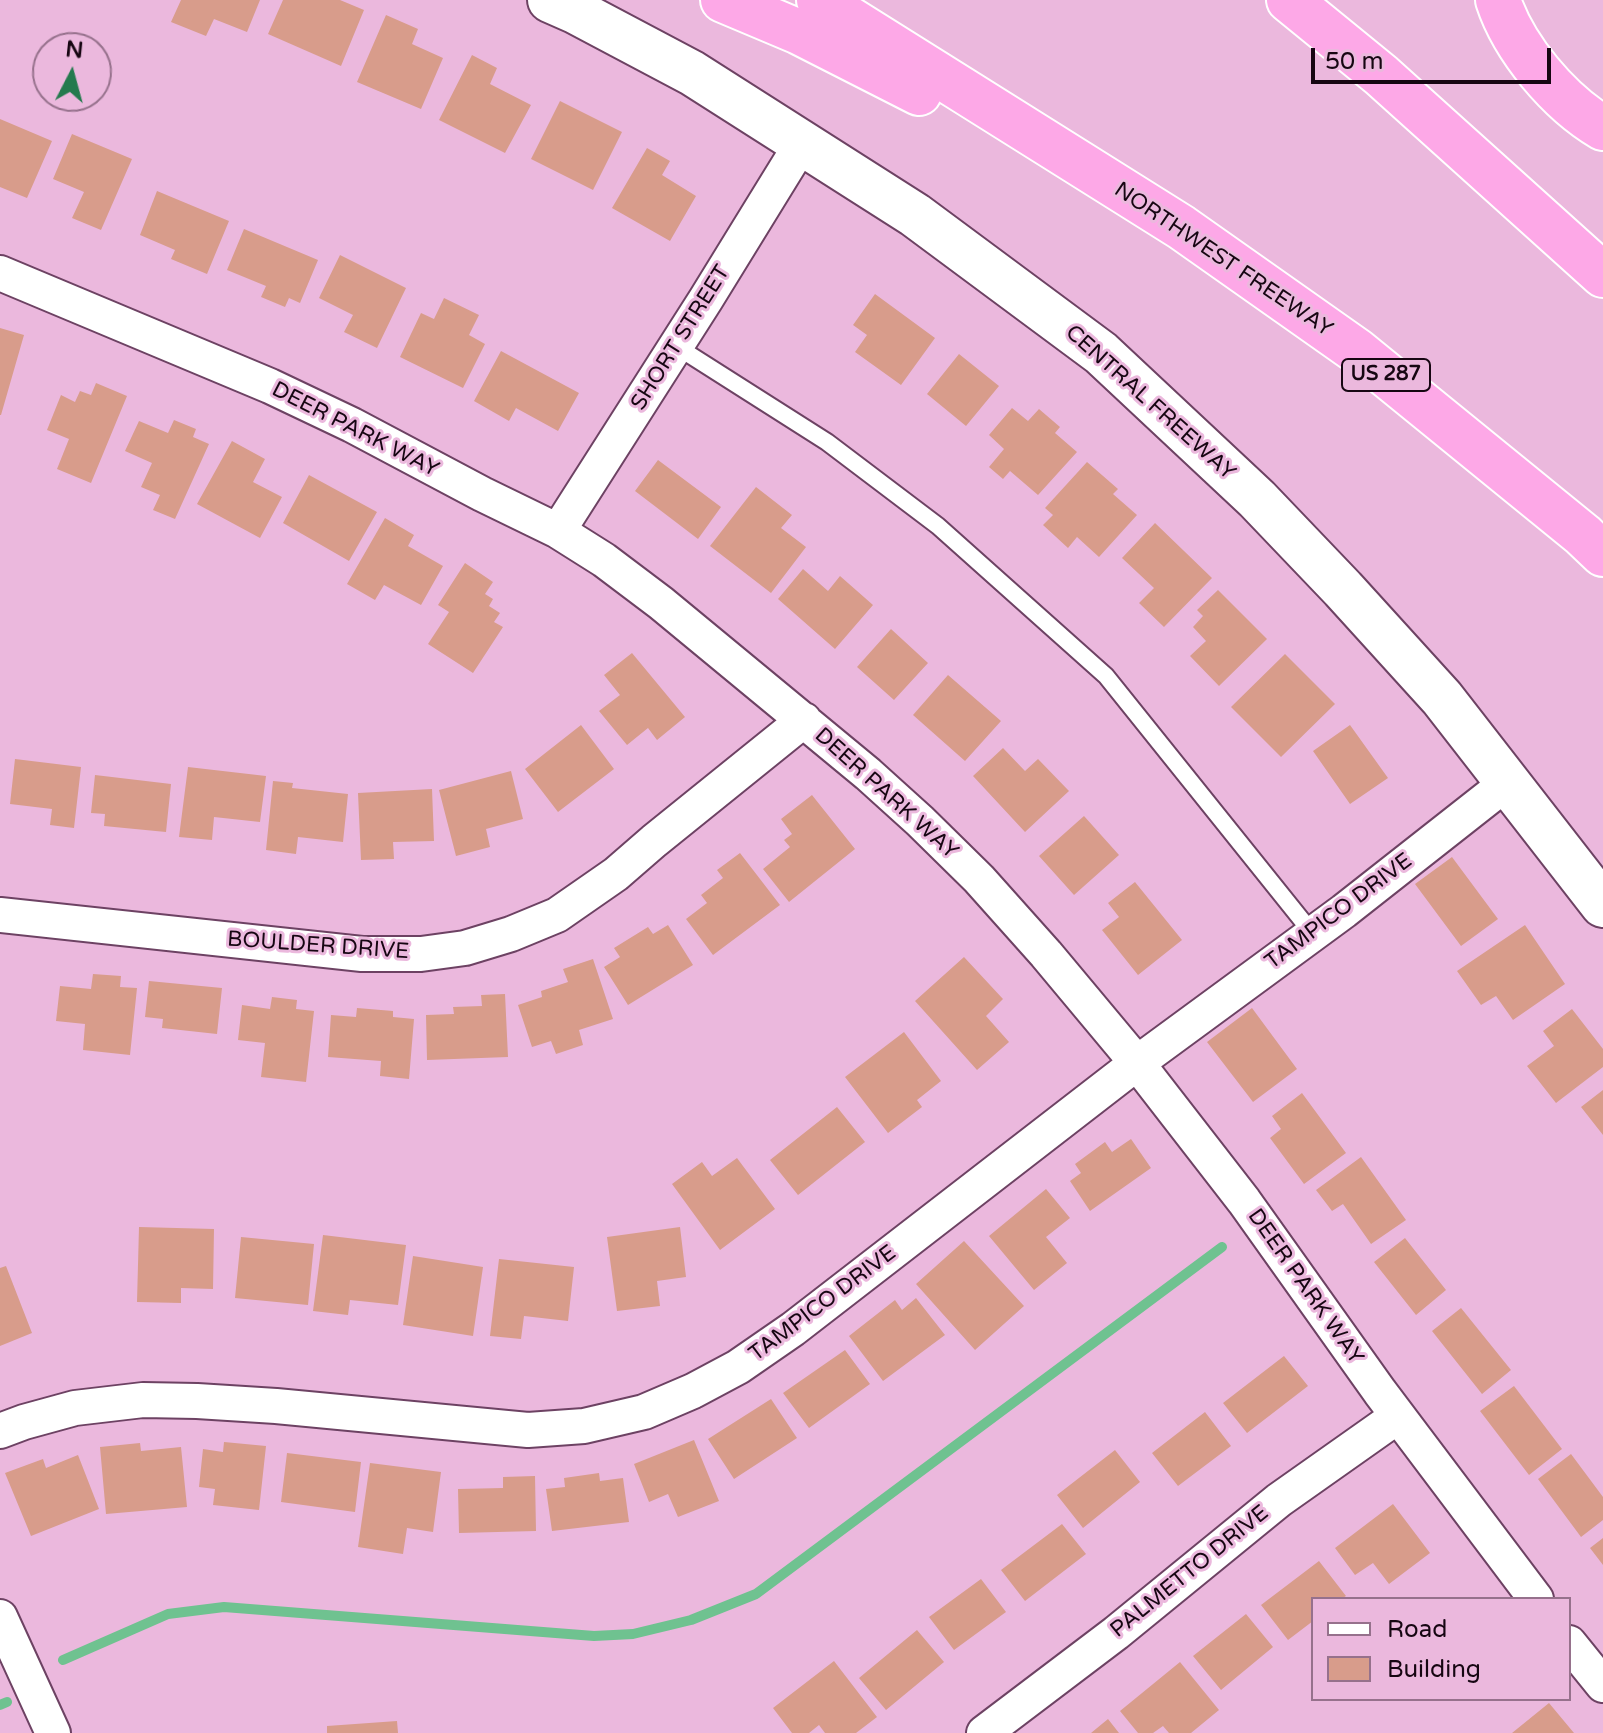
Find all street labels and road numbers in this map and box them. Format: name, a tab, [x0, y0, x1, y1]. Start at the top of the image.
street label: NORTHWEST FREEWAY	[1109, 177, 1337, 343]
street label: SHORT STREET	[626, 261, 736, 415]
street label: CENTRAL FREEWAY	[1060, 320, 1240, 486]
road number: US 287	[1342, 359, 1430, 391]
street label: DEER PARK WAY	[267, 377, 443, 483]
street label: DEER PARK WAY	[809, 723, 963, 865]
street label: TAMPICO DRIVE	[1260, 848, 1418, 976]
street label: BOULDER DRIVE	[226, 926, 410, 966]
street label: DEER PARK WAY	[1241, 1204, 1369, 1370]
street label: TAMPICO DRIVE	[744, 1240, 902, 1368]
street label: PALMETTO DRIVE	[1106, 1500, 1274, 1644]

